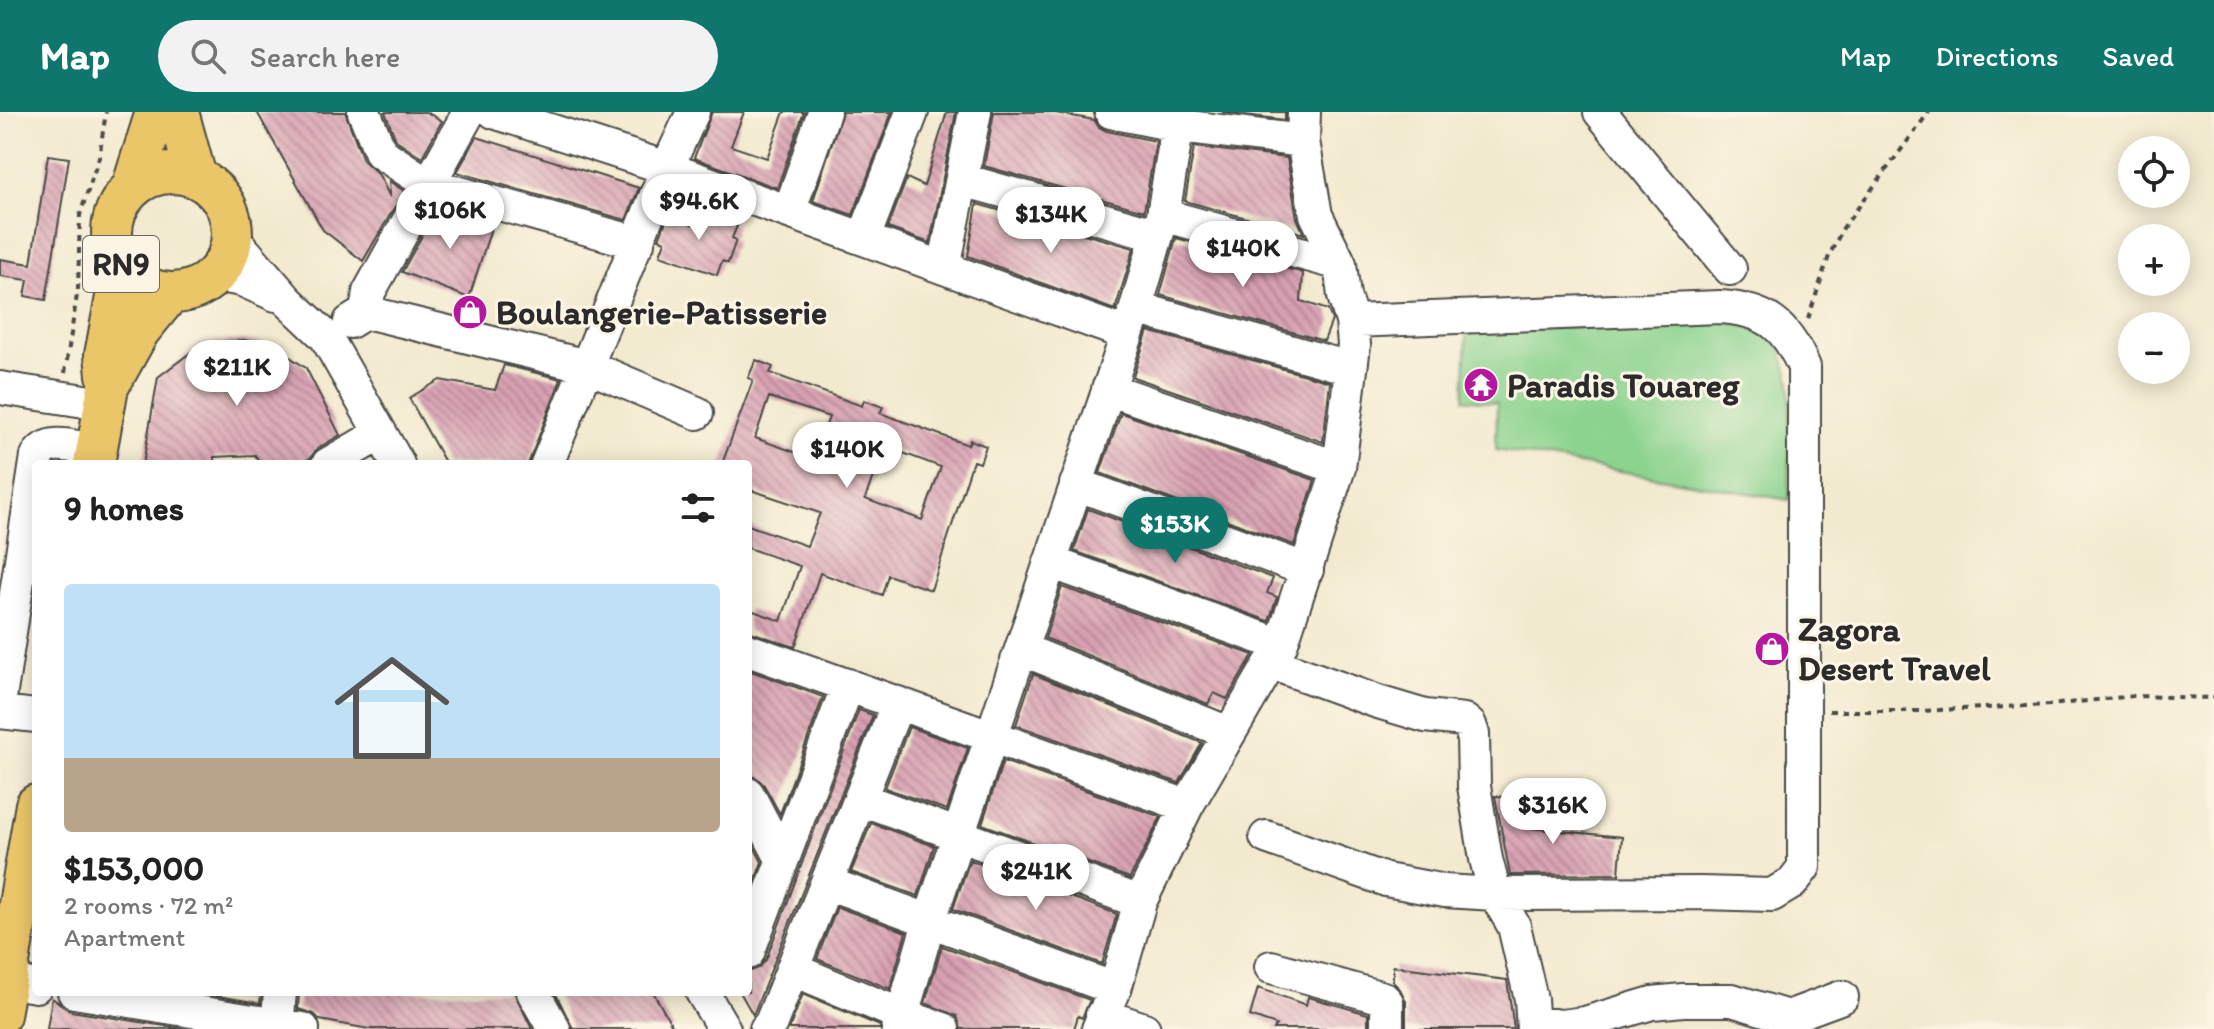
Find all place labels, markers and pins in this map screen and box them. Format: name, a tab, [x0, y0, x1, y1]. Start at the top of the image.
pin: $94.6K	[634, 174, 764, 242]
pin: $106K	[394, 183, 506, 251]
pin: $134K	[995, 187, 1107, 255]
pin: $140K	[1187, 221, 1299, 289]
place label: Boulangerie-Patisserie	[496, 292, 827, 333]
shop icon: Boulangerie-Patisserie	[451, 293, 489, 331]
pin: $211K	[181, 340, 293, 408]
place label: Paradis Touareg	[1507, 365, 1740, 406]
temple icon: Paradis Touareg	[1462, 366, 1500, 404]
pin: $140K	[791, 422, 903, 490]
pin: $153K	[1119, 497, 1231, 565]
place label: Zagora Desert Travel	[1798, 609, 1991, 689]
shop icon: Zagora Desert Travel	[1753, 630, 1791, 668]
pin: $316K	[1497, 778, 1609, 846]
pin: $241K	[980, 844, 1092, 912]

